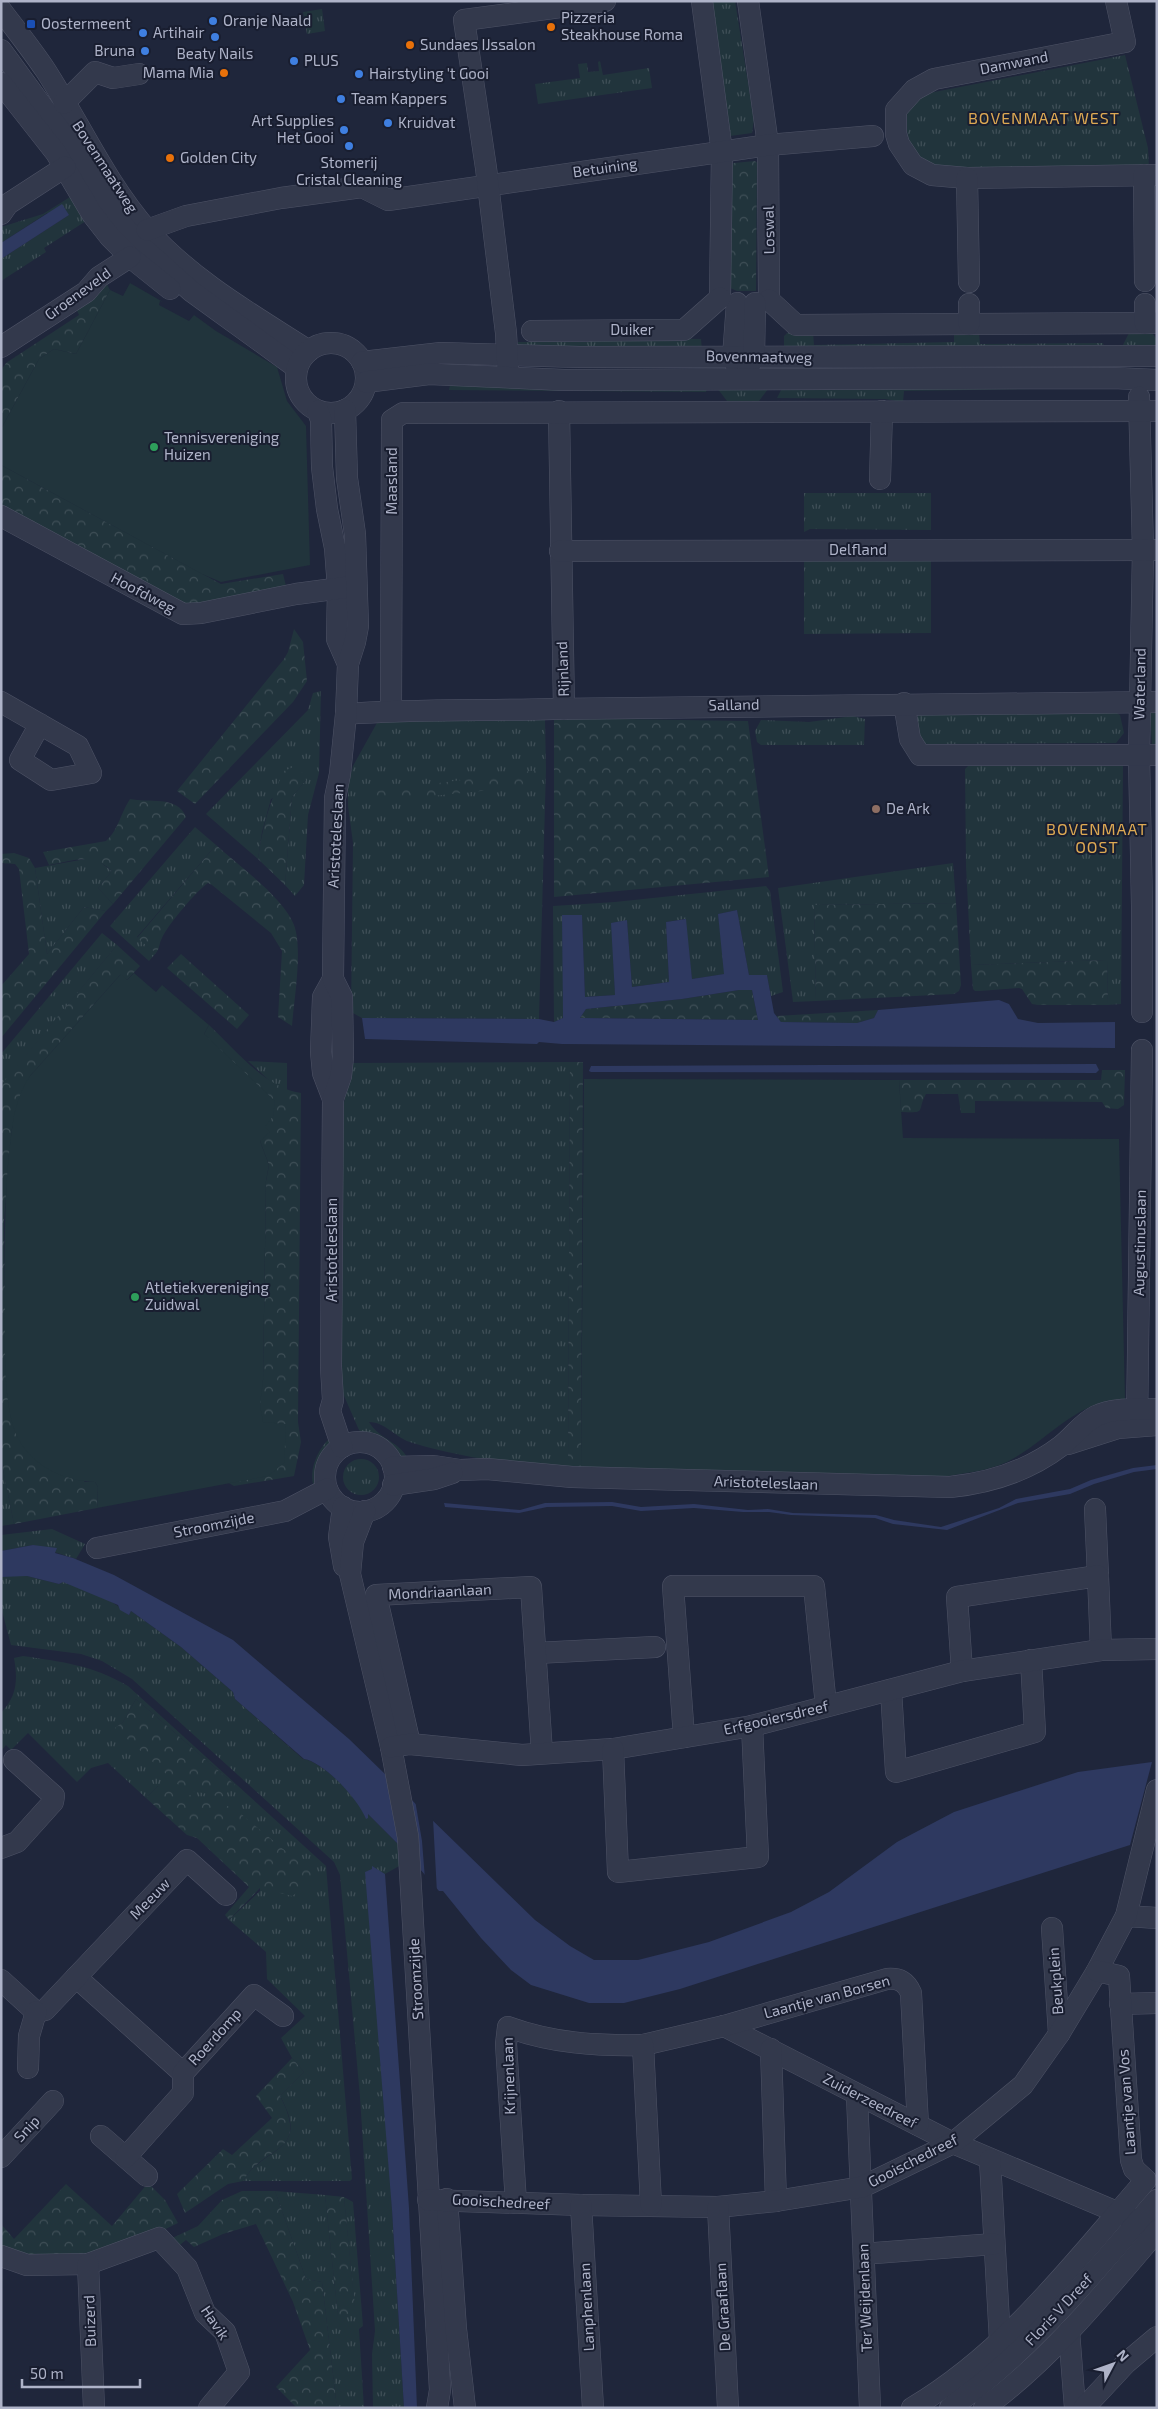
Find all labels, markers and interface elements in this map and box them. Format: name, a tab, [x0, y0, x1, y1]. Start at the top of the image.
place label: Pizzeria Steakhouse Roma	[561, 8, 683, 43]
place label: Oranje Naald	[223, 11, 311, 30]
place label: Oostermeent	[41, 14, 131, 32]
marker: Oranje Naald	[207, 15, 219, 27]
marker: Oostermeent	[25, 18, 37, 30]
marker: Pizzeria Steakhouse Roma	[545, 21, 557, 33]
place label: Artihair	[153, 23, 204, 41]
marker: Artihair	[137, 27, 149, 39]
marker: Beaty Nails	[209, 31, 221, 43]
place label: Sundaes IJssalon	[420, 35, 536, 53]
marker: Sundaes IJssalon	[404, 39, 416, 51]
place label: Bruna	[94, 41, 135, 59]
place label: Beaty Nails	[177, 44, 253, 62]
marker: Bruna	[139, 45, 151, 57]
street label: Damwand	[978, 47, 1049, 77]
place label: PLUS	[304, 51, 339, 69]
marker: PLUS	[288, 55, 300, 67]
place label: Mama Mia	[143, 63, 214, 81]
place label: Hairstyling 't Gooi	[369, 64, 489, 82]
marker: Mama Mia	[218, 67, 230, 79]
marker: Hairstyling 't Gooi	[353, 68, 365, 80]
place label: Team Kappers	[351, 89, 447, 107]
marker: Team Kappers	[335, 93, 347, 105]
district label: BOVENMAAT WEST	[968, 108, 1120, 127]
place label: Art Supplies Het Gooi	[251, 111, 334, 146]
place label: Kruidvat	[398, 113, 456, 131]
street label: Bovenmaatweg	[69, 117, 143, 217]
marker: Kruidvat	[382, 117, 394, 129]
marker: Art Supplies Het Gooi	[338, 124, 350, 136]
marker: Stomerij Cristal Cleaning	[343, 140, 355, 152]
place label: Golden City	[180, 148, 257, 166]
marker: Golden City	[164, 152, 176, 164]
place label: Stomerij Cristal Cleaning	[296, 153, 403, 188]
street label: Betuining	[571, 153, 639, 180]
street label: Loswal	[759, 205, 777, 255]
street label: Groeneveld	[41, 263, 114, 323]
street label: Duiker	[610, 320, 654, 338]
street label: Bovenmaatweg	[706, 346, 813, 366]
place label: Tennisvereniging Huizen	[164, 428, 280, 463]
marker: Tennisvereniging Huizen	[148, 441, 160, 453]
street label: Maasland	[382, 447, 400, 515]
street label: Delfland	[829, 540, 887, 558]
street label: Hoofdweg	[108, 568, 179, 617]
street label: Rijnland	[552, 641, 573, 697]
street label: Waterland	[1129, 648, 1149, 720]
street label: Salland	[708, 695, 760, 713]
street label: Aristoteleslaan	[323, 783, 347, 889]
place label: De Ark	[886, 799, 930, 817]
marker: De Ark	[870, 803, 882, 815]
district label: BOVENMAAT OOST	[1046, 819, 1148, 856]
street label: Augustinuslaan	[1129, 1190, 1149, 1296]
street label: Aristoteleslaan	[322, 1198, 340, 1302]
place label: Atletiekvereniging Zuidwal	[145, 1278, 270, 1313]
marker: Atletiekvereniging Zuidwal	[129, 1291, 141, 1303]
street label: Aristoteleslaan	[714, 1471, 819, 1493]
street label: Stroomzijde	[172, 1507, 256, 1542]
street label: Mondriaanlaan	[388, 1579, 492, 1603]
street label: Erfgooiersdreef	[722, 1696, 830, 1738]
street label: Meeuw	[125, 1874, 173, 1923]
street label: Stroomzijde	[404, 1938, 427, 2020]
street label: Beukplein	[1044, 1947, 1066, 2015]
street label: Laantje van Borsen	[762, 1971, 892, 2022]
street label: Roerdomp	[184, 2004, 245, 2069]
street label: Krijnenlaan	[498, 2037, 519, 2115]
street label: Laantje van Vos	[1113, 2049, 1140, 2156]
street label: Zuiderzeedreef	[820, 2069, 921, 2132]
street label: Snip	[10, 2111, 43, 2145]
street label: Gooischedreef	[865, 2130, 961, 2190]
street label: Gooischedreef	[452, 2189, 551, 2213]
street label: Ter Weijdenlaan	[853, 2244, 876, 2353]
street label: Lanphenlaan	[575, 2262, 597, 2352]
street label: De Graaflaan	[711, 2262, 733, 2352]
street label: Floris V Dreef	[1021, 2270, 1096, 2349]
street label: Buizerd	[79, 2295, 99, 2347]
street label: Havik	[198, 2302, 234, 2343]
north arrow	[1088, 2339, 1138, 2389]
text: N	[1113, 2346, 1133, 2365]
scale bar	[22, 2356, 140, 2388]
text: 50 m	[30, 2364, 64, 2382]

